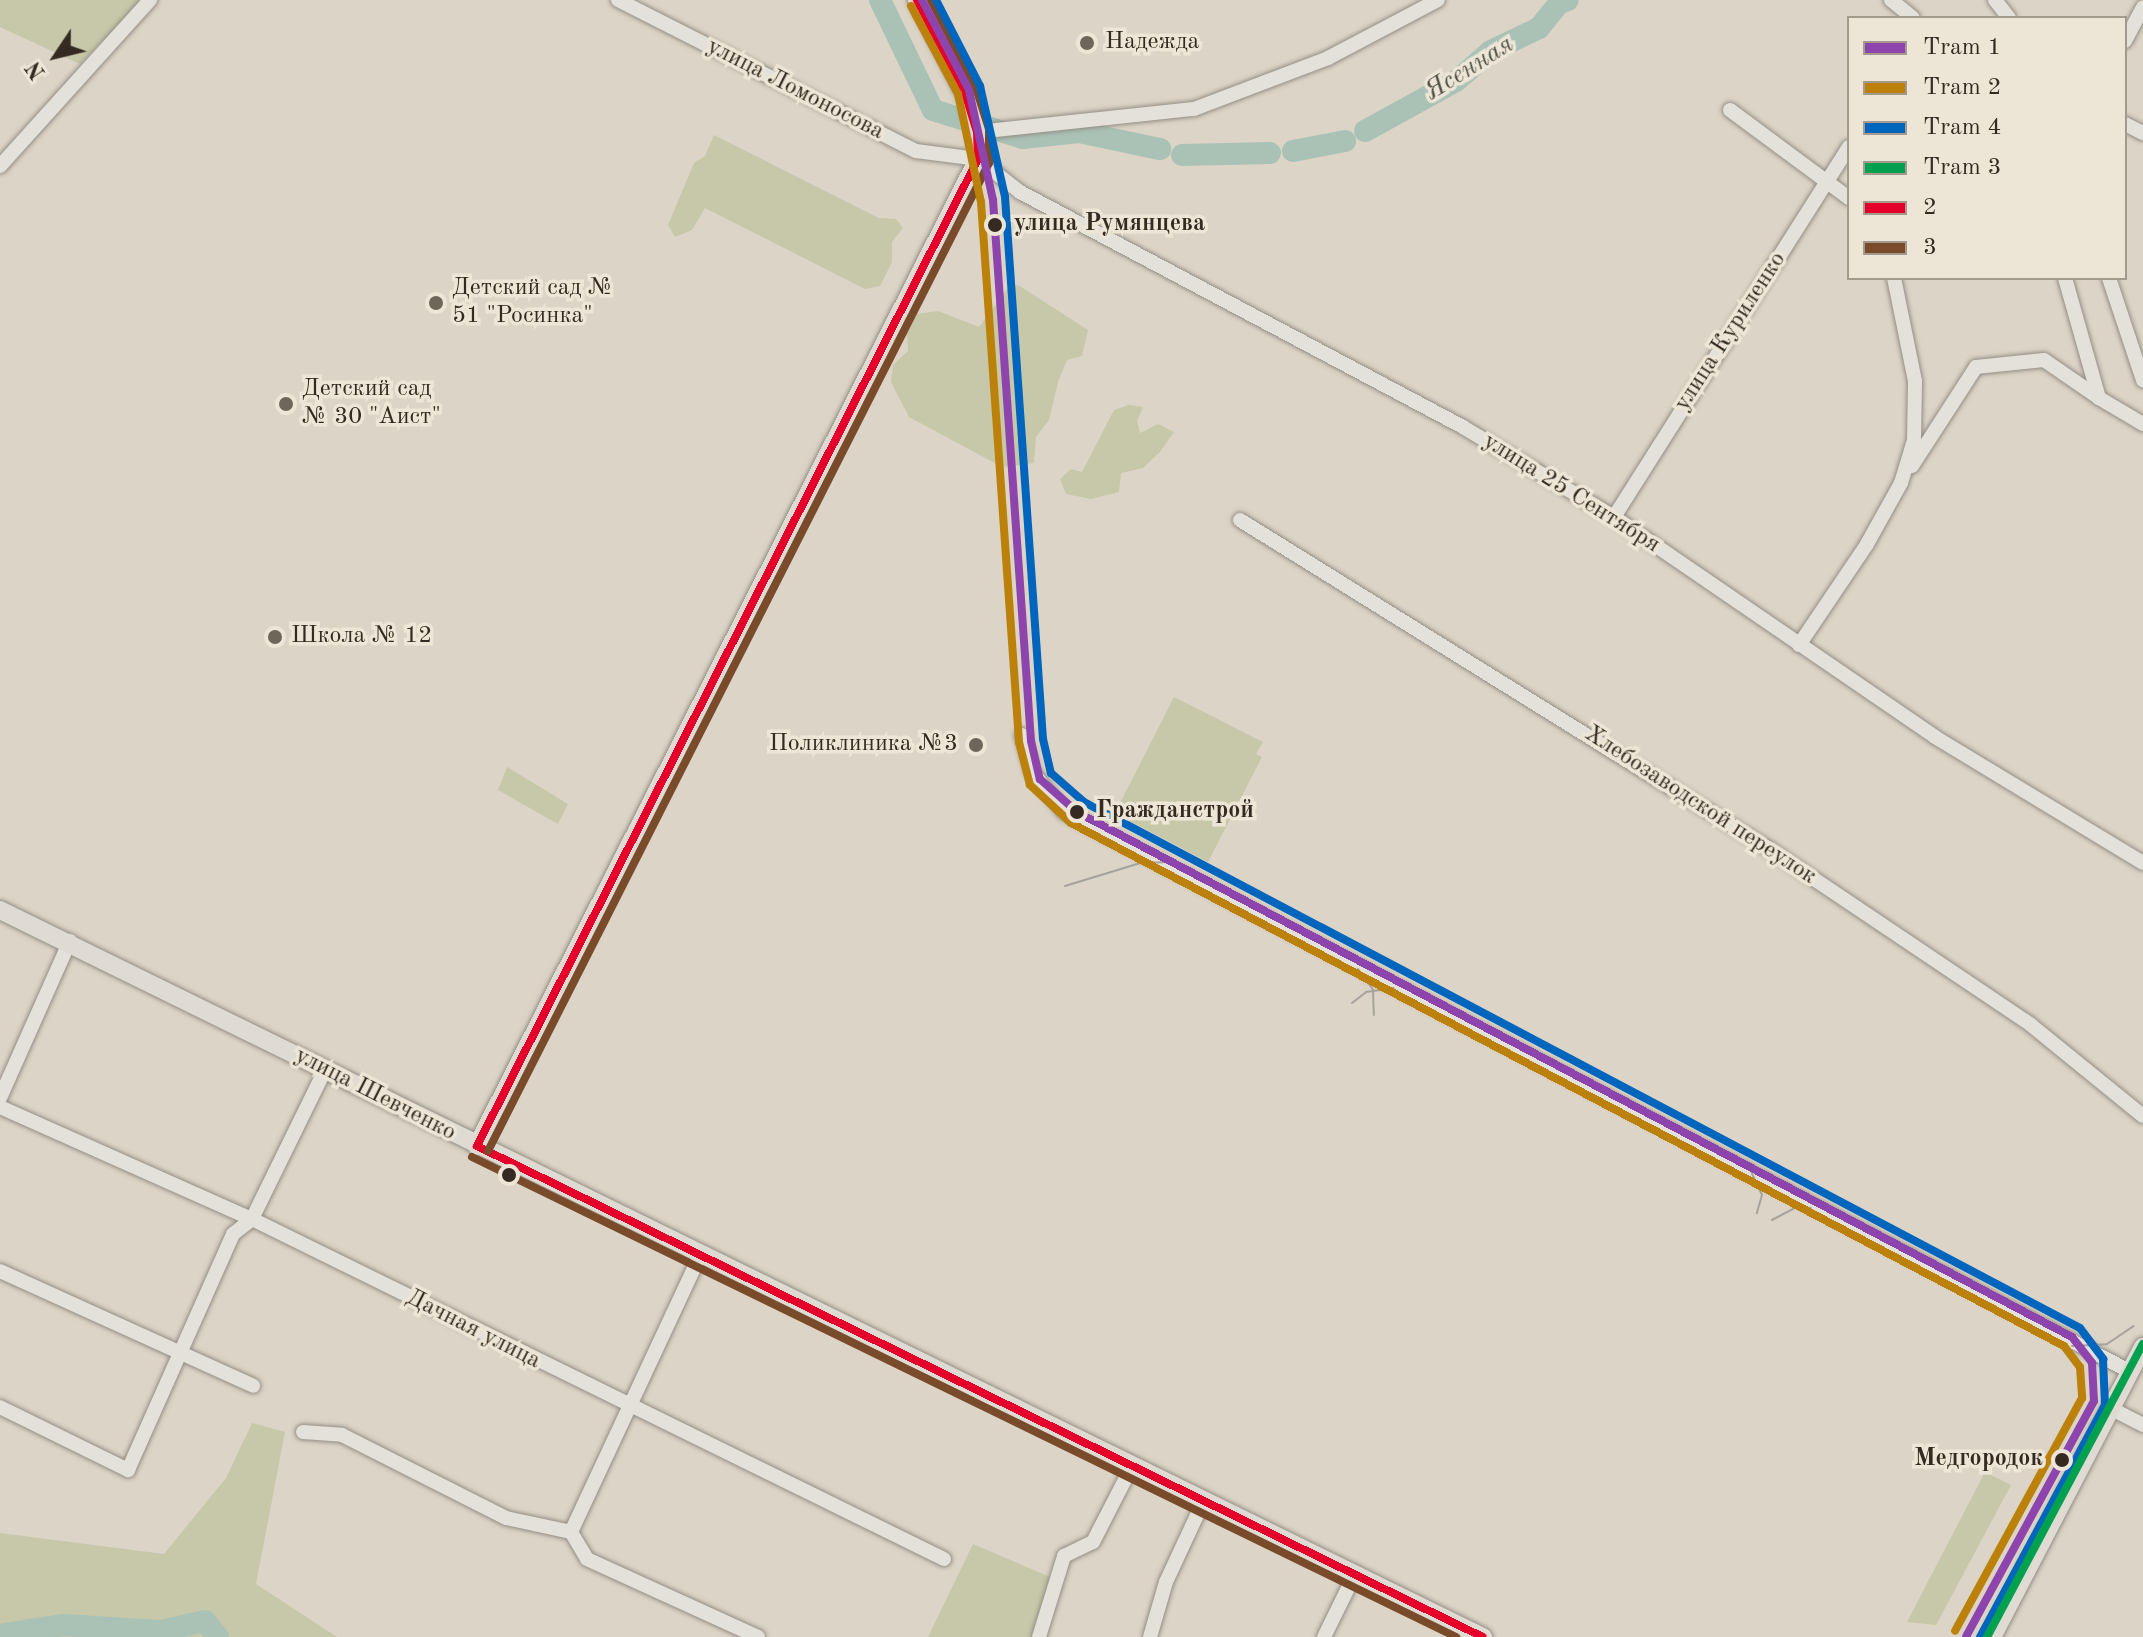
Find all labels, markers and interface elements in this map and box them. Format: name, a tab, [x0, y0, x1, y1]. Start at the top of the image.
north arrow	[16, 16, 96, 96]
legend	[1847, 16, 2127, 280]
place label: Надежда	[1105, 29, 1199, 57]
water label: Ясенная	[1420, 30, 1520, 108]
marker: Надежда	[1076, 32, 1098, 54]
street label: улица Ломоносова	[701, 33, 889, 147]
text: Tram 1	[1923, 36, 2002, 60]
text: N	[23, 57, 50, 83]
text: Tram 2	[1923, 76, 2002, 100]
text: Tram 4	[1923, 116, 2002, 140]
text: Tram 3	[1923, 156, 2002, 180]
text: 2	[1923, 196, 1937, 220]
place label: улица Румянцева	[1014, 211, 1205, 239]
marker: улица Румянцева	[983, 213, 1007, 237]
text: 3	[1923, 236, 1937, 260]
street label: улица Куриленко	[1669, 247, 1793, 417]
place label: Детский сад № 51 "Росинка"	[452, 275, 614, 331]
marker: Детский сад № 51 "Росинка"	[427, 294, 445, 312]
place label: Детский сад № 30 "Аист"	[302, 376, 441, 432]
marker: Детский сад № 30 "Аист"	[277, 395, 295, 413]
street label: улица 25 Сентября	[1477, 428, 1665, 560]
place label: Школа № 12	[291, 623, 432, 651]
marker: Школа № 12	[266, 628, 284, 646]
street label: Хлебозаводской переулок	[1579, 720, 1821, 892]
place label: Поликлиника №3	[769, 731, 958, 759]
marker: Поликлиника №3	[965, 734, 987, 756]
place label: Гражданстрой	[1096, 798, 1254, 826]
marker: Гражданстрой	[1065, 800, 1089, 824]
street label: улица Шевченко	[289, 1042, 461, 1148]
unlabelled marker	[501, 1167, 517, 1183]
street label: Дачная улица	[401, 1284, 545, 1376]
place label: Медгородок	[1914, 1446, 2043, 1474]
marker: Медгородок	[2050, 1448, 2074, 1472]

